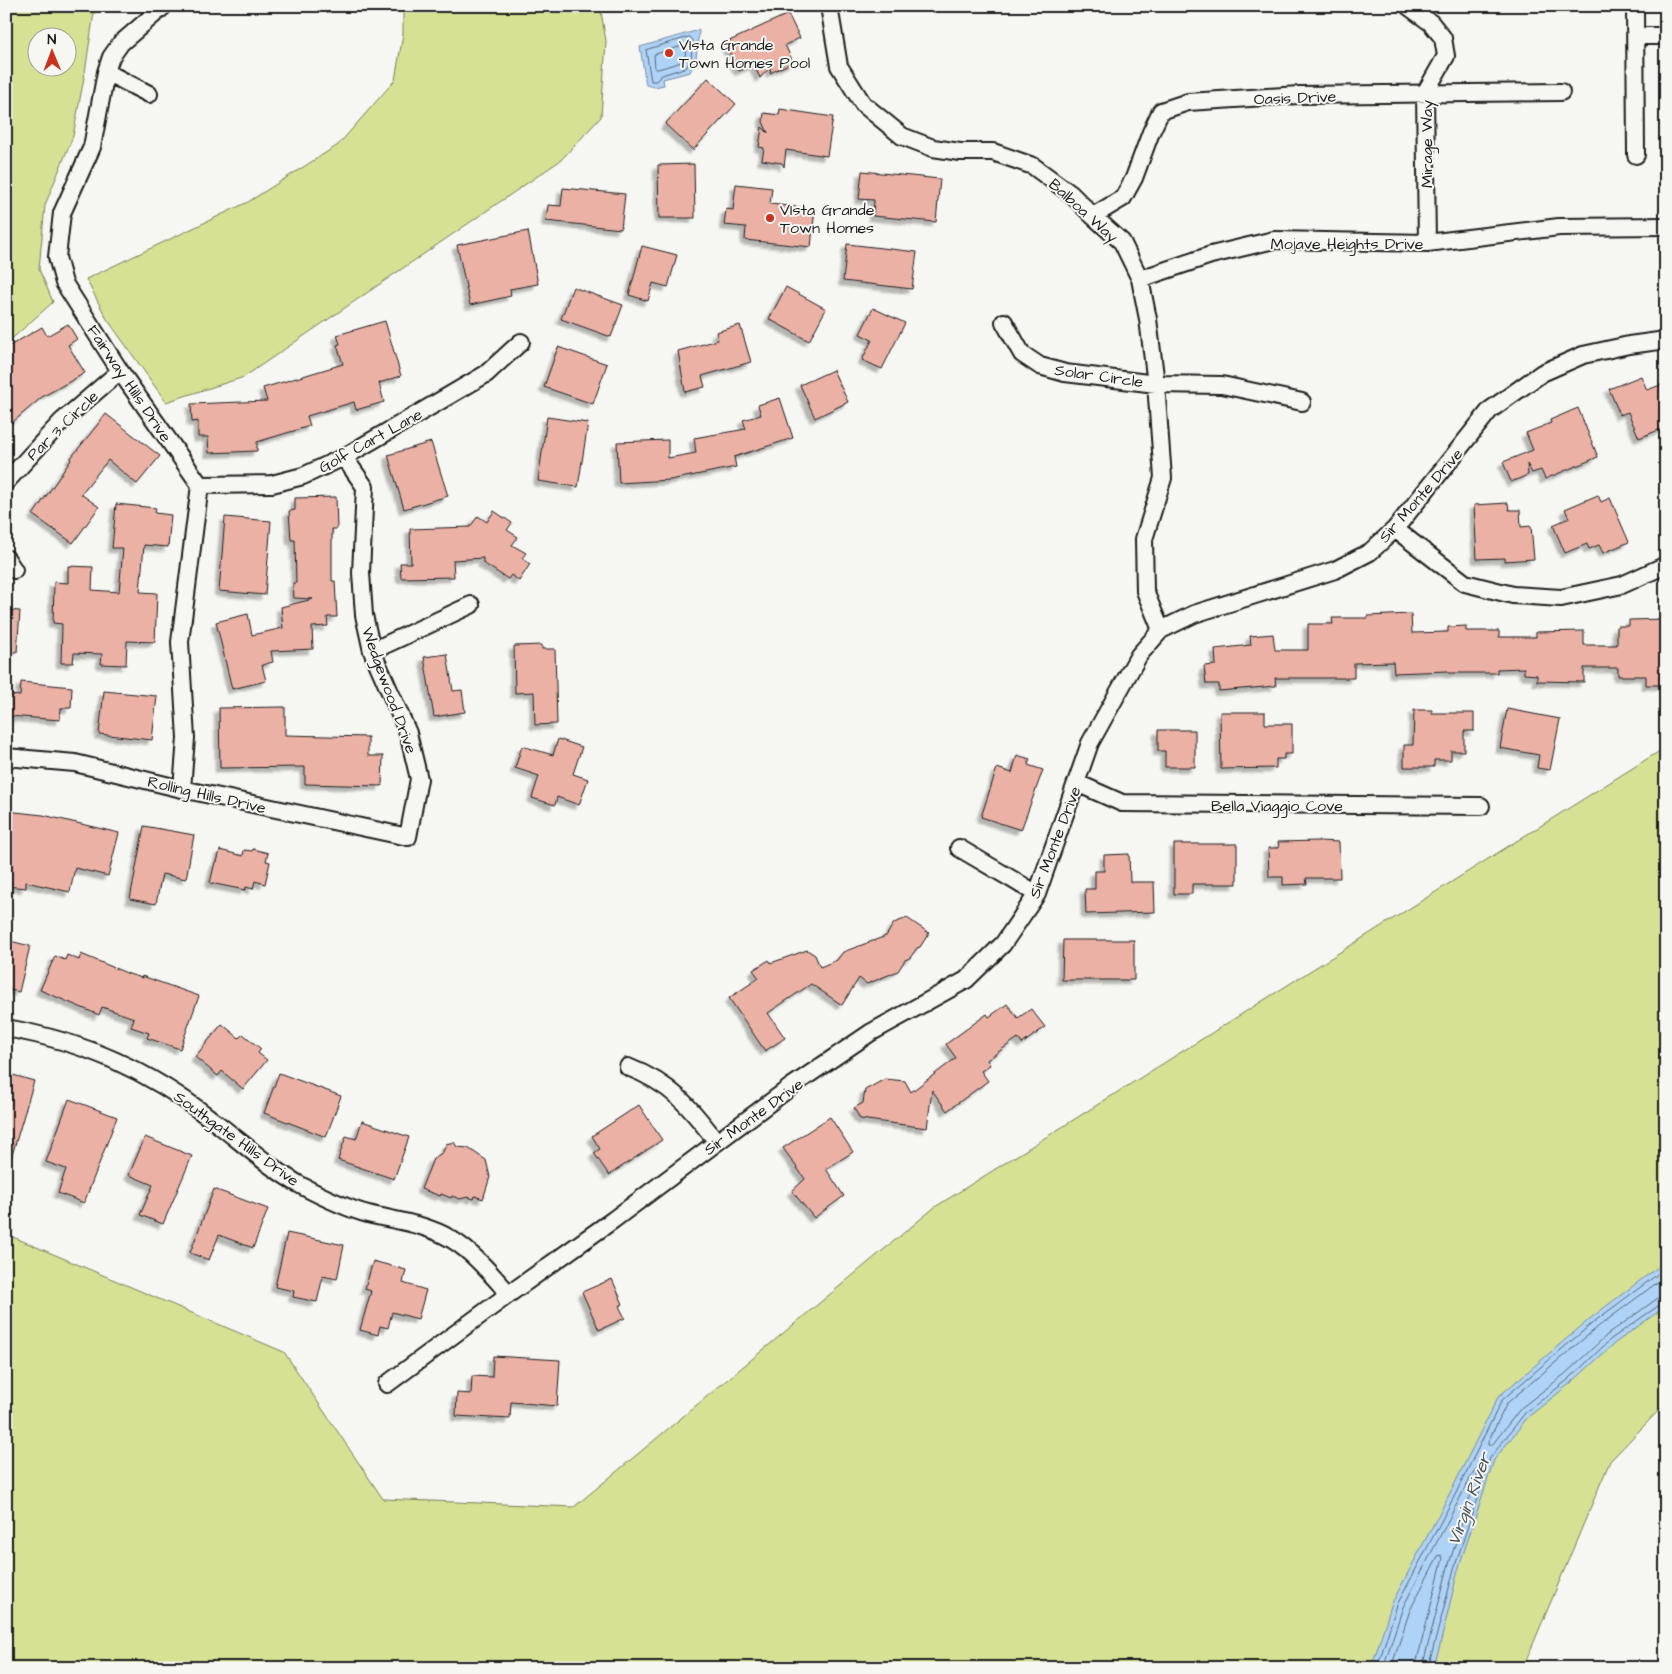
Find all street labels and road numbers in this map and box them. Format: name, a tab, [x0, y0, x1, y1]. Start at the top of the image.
street label: Oasis Drive	[1254, 86, 1337, 110]
street label: Mirage Way	[1416, 100, 1439, 188]
street label: Balboa Way	[1043, 174, 1123, 249]
street label: Mojave Heights Drive	[1271, 233, 1424, 256]
street label: Fairway Hills Drive	[81, 321, 177, 447]
street label: Solar Circle	[1053, 359, 1145, 393]
street label: Par 3 Circle	[22, 386, 104, 466]
street label: Golf Cart Lane	[315, 403, 427, 479]
street label: Sir Monte Drive	[1374, 444, 1468, 548]
street label: Wedgewood Drive	[355, 624, 422, 757]
street label: Rolling Hills Drive	[145, 771, 268, 820]
street label: Sir Monte Drive	[1023, 783, 1087, 902]
street label: Bella Viaggio Cove	[1211, 795, 1343, 818]
street label: Sir Monte Drive	[699, 1073, 808, 1160]
street label: Southgate Hills Drive	[169, 1086, 304, 1193]

